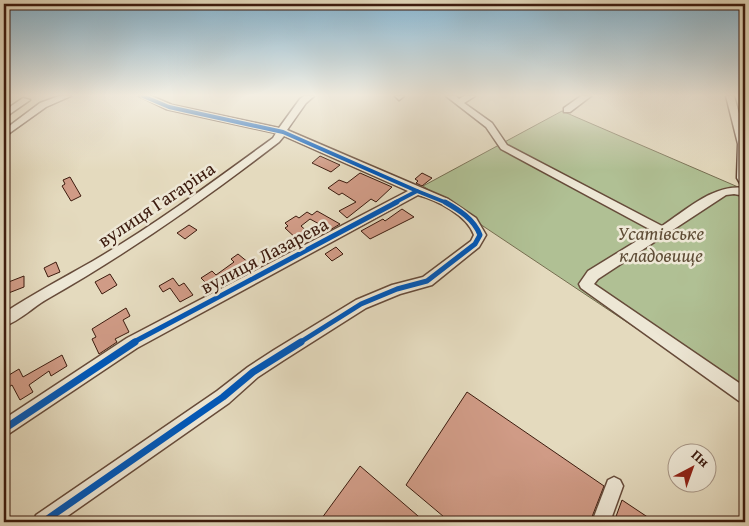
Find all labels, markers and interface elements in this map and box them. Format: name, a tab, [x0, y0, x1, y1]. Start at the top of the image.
street label: вулиця Гагаріна	[92, 154, 220, 254]
street label: вулиця Лазарева	[195, 209, 333, 301]
park label: Усатівське кладовище	[618, 219, 704, 269]
north arrow	[666, 444, 716, 494]
text: Пн	[687, 445, 714, 472]

